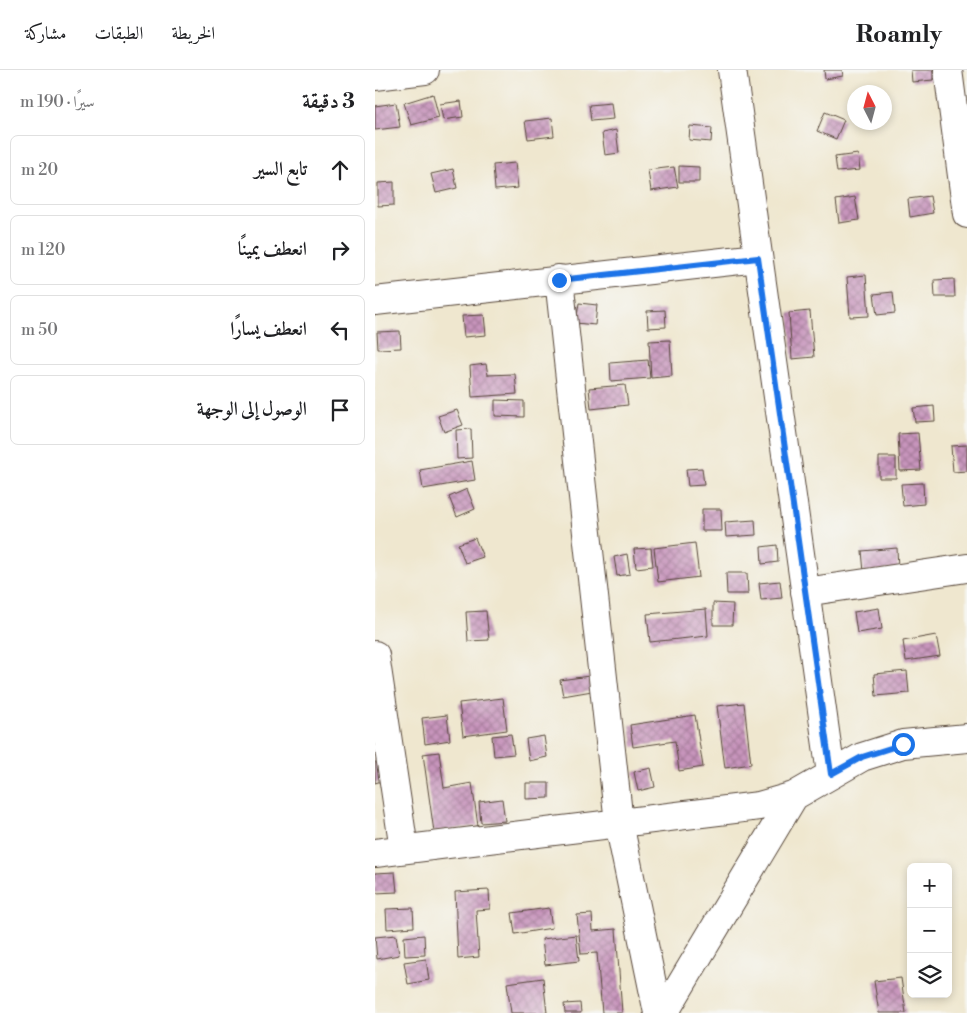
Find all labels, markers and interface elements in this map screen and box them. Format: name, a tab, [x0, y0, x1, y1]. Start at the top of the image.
text: Roamly	[856, 20, 942, 50]
text: مشاركة	[25, 22, 66, 45]
text: الطبقات	[94, 22, 143, 45]
text: الخريطة	[171, 22, 215, 45]
north arrow	[847, 85, 892, 130]
text: 3 دقيقة	[302, 89, 355, 115]
text: سيرًا · 190 m	[20, 92, 95, 112]
icon: ahead	[326, 156, 354, 184]
text: تابع السير	[254, 157, 307, 181]
text: 20 m	[21, 160, 58, 180]
icon: right	[326, 236, 354, 264]
text: انعطف يمينًا	[238, 237, 307, 261]
text: 120 m	[21, 240, 65, 260]
route end	[548, 269, 571, 292]
icon: left	[326, 316, 354, 344]
text: انعطف يسارًا	[230, 317, 307, 341]
text: 50 m	[21, 320, 58, 340]
icon: arrive	[326, 396, 354, 424]
text: الوصول إلى الوجهة	[197, 397, 307, 421]
route start	[892, 733, 915, 756]
map controls	[907, 863, 952, 998]
button: +	[907, 863, 952, 908]
button: −	[907, 908, 952, 953]
button: layers	[907, 953, 952, 998]

